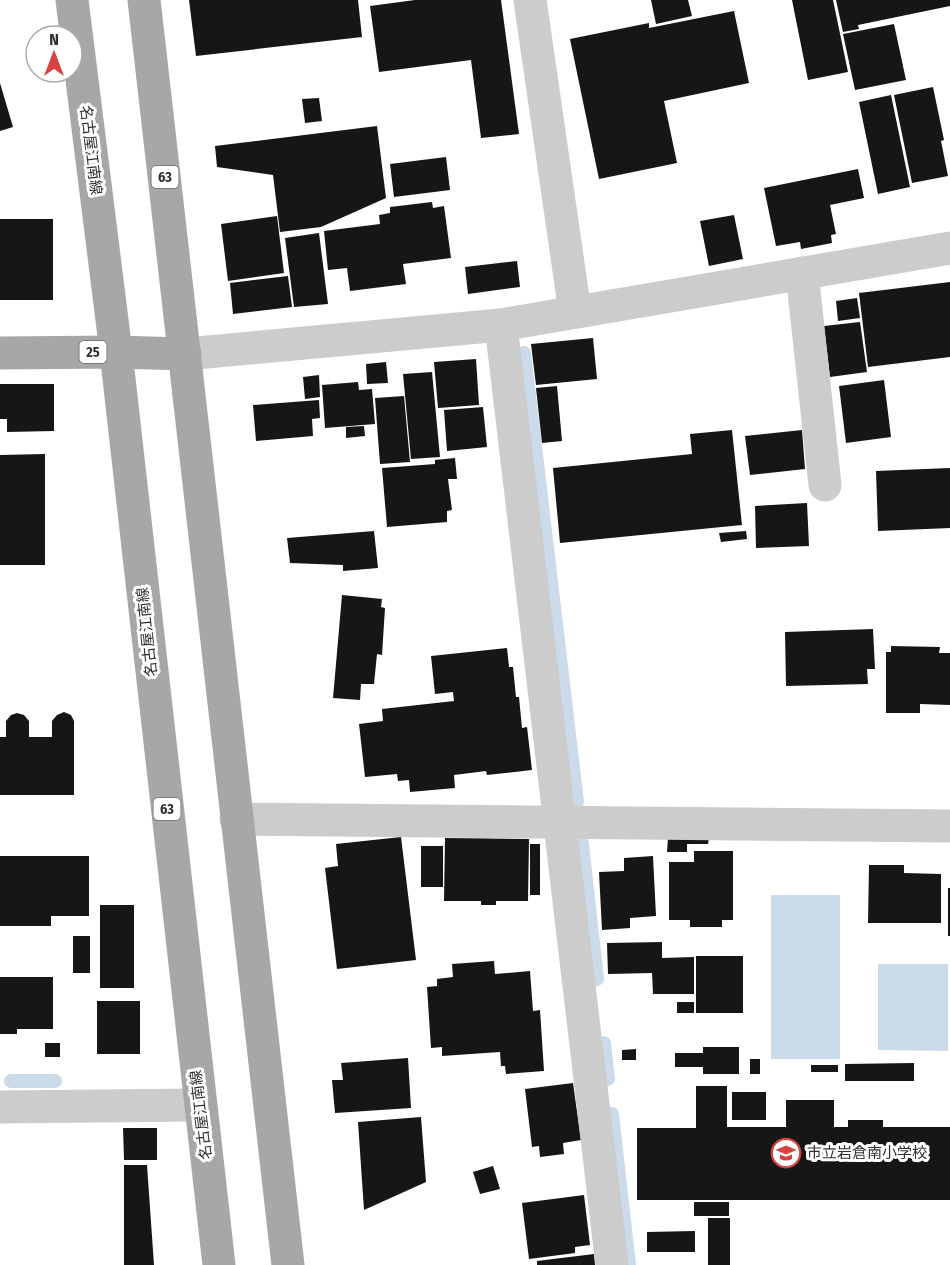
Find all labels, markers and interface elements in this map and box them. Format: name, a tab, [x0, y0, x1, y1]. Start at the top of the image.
north arrow	[24, 24, 84, 84]
text: N	[49, 30, 59, 49]
street label: 名古屋江南線	[77, 104, 105, 196]
road number: 63	[152, 166, 178, 188]
road number: 25	[80, 341, 106, 363]
street label: 名古屋江南線	[133, 586, 161, 678]
road number: 63	[154, 798, 180, 820]
street label: 名古屋江南線	[187, 1069, 215, 1161]
school or university icon: 市立岩倉南小学校	[770, 1137, 802, 1169]
place label: 市立岩倉南小学校	[807, 1144, 927, 1162]

